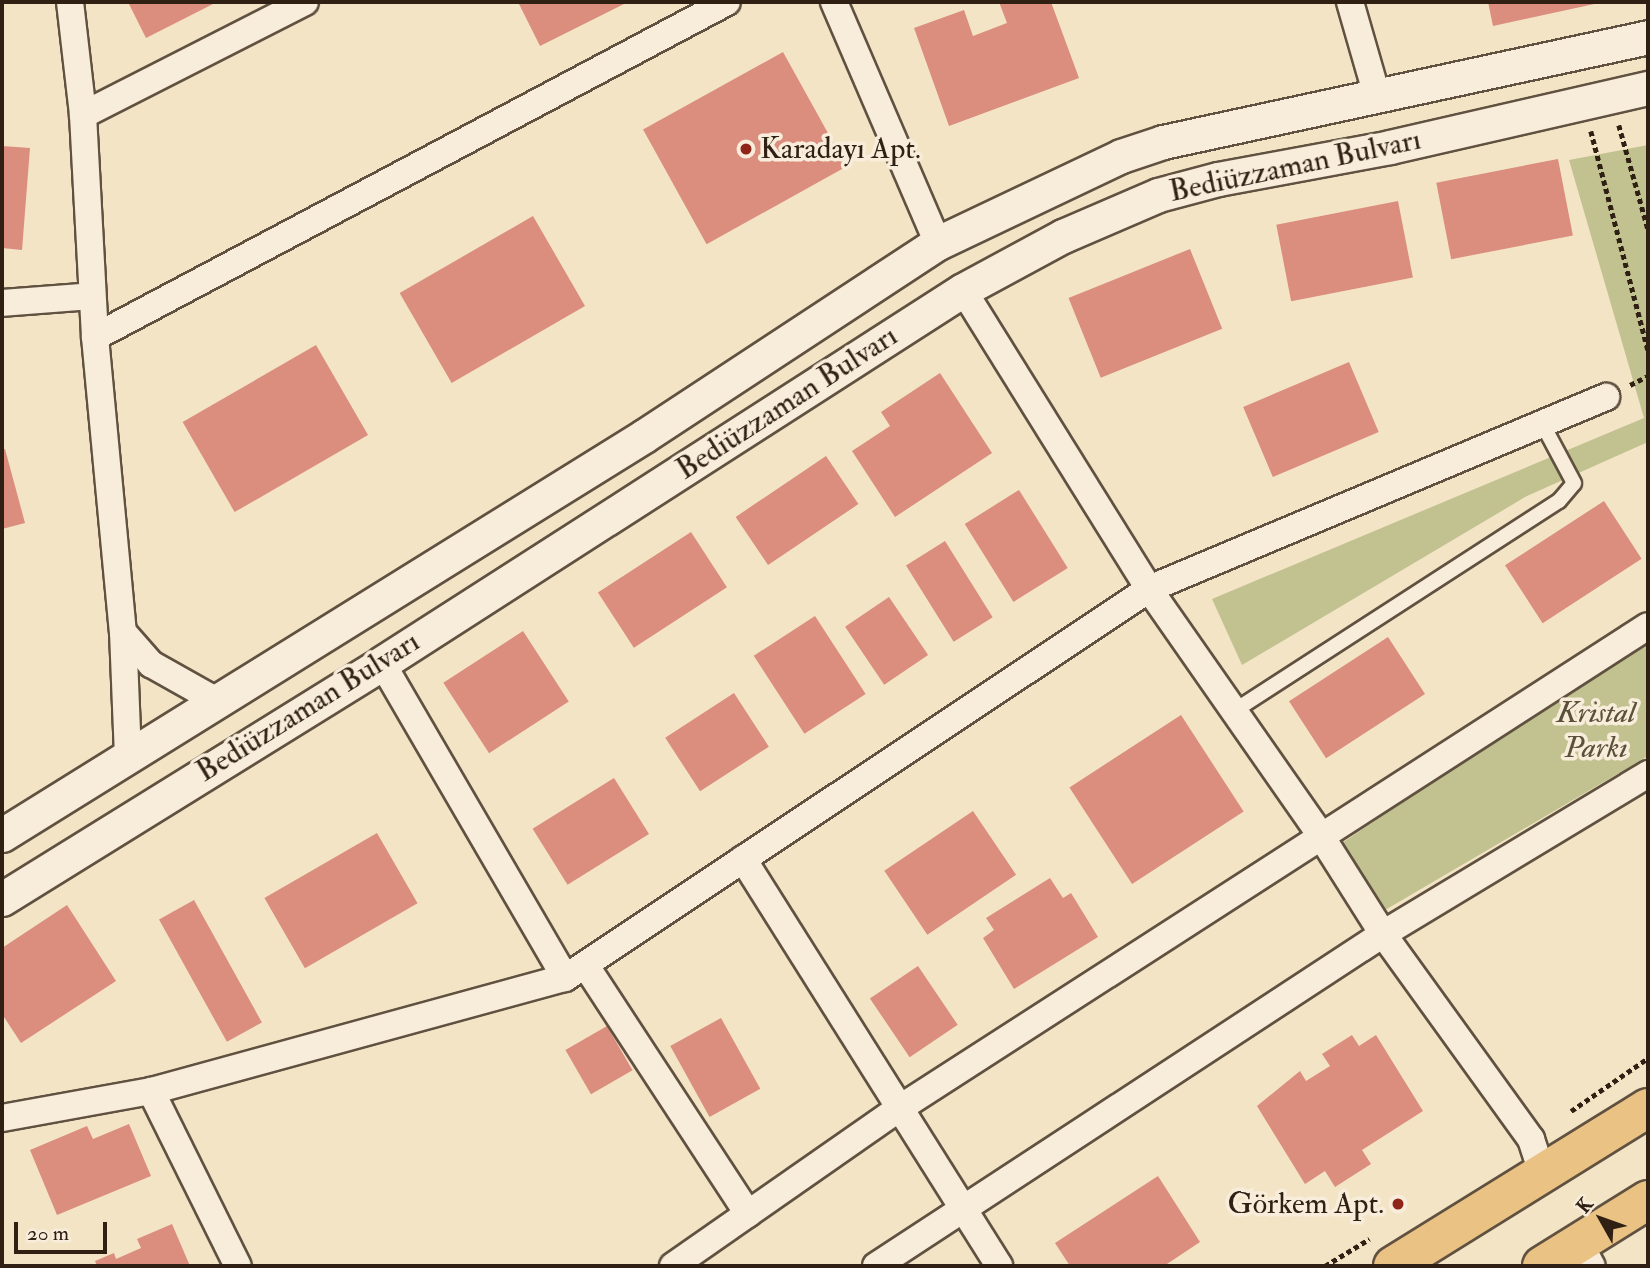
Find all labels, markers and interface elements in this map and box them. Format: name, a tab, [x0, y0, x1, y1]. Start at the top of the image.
street label: Bediüzzaman Bulvarı	[1166, 122, 1424, 210]
place label: Karadayı Apt.	[760, 131, 921, 167]
marker: Karadayı Apt.	[738, 141, 754, 157]
street label: Bediüzzaman Bulvarı	[670, 318, 904, 488]
street label: Bediüzzaman Bulvarı	[190, 624, 426, 790]
park label: Kristal Parkı	[1557, 695, 1635, 766]
north arrow	[1566, 1184, 1636, 1254]
place label: Görkem Apt.	[1227, 1186, 1384, 1222]
text: K	[1571, 1193, 1598, 1218]
marker: Görkem Apt.	[1390, 1196, 1406, 1212]
scale bar	[18, 1208, 110, 1252]
text: 20 m	[27, 1220, 69, 1247]

